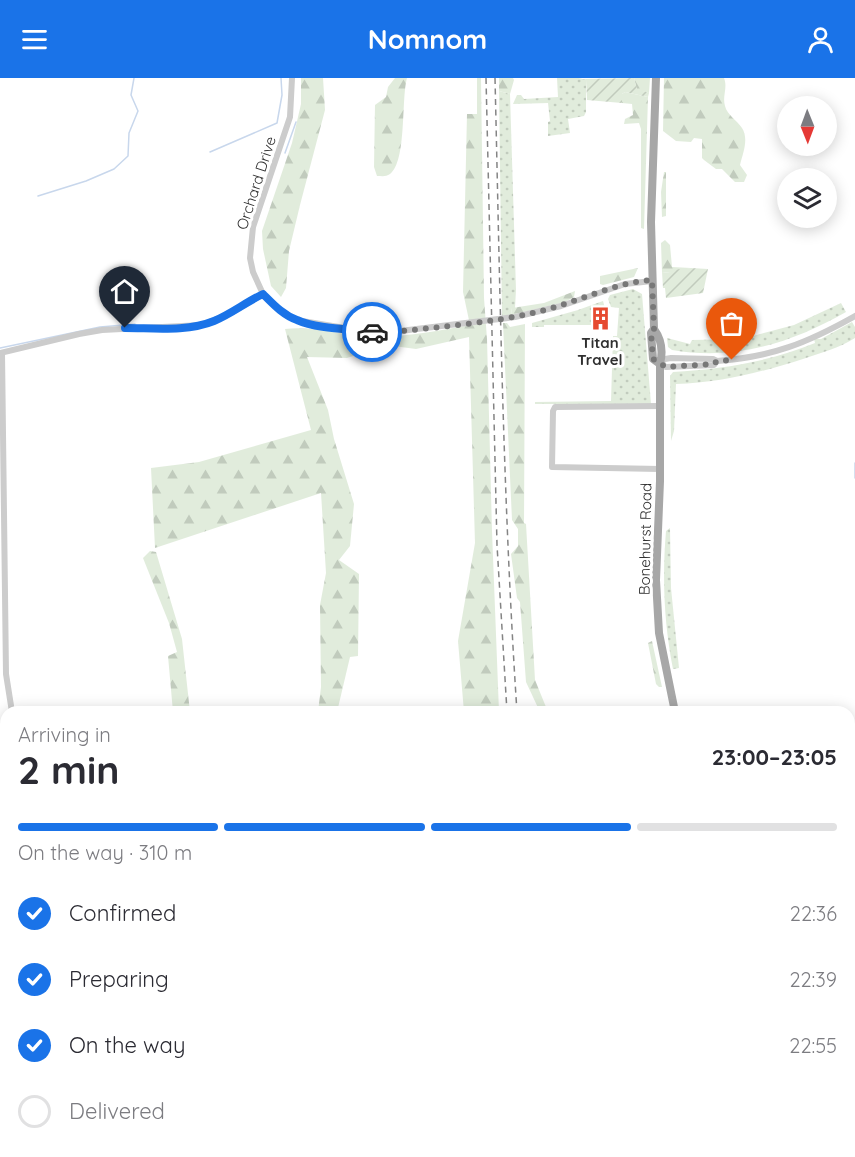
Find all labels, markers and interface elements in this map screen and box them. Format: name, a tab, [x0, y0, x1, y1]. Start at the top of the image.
text: Nomnom	[368, 22, 487, 56]
icon: menu	[18, 23, 51, 56]
icon: person	[804, 23, 837, 56]
north arrow	[777, 96, 837, 156]
map controls	[777, 96, 837, 228]
street label: Orchard Drive	[232, 134, 280, 232]
button: layers	[777, 168, 837, 228]
pin	[99, 266, 150, 328]
icon: home	[108, 275, 141, 308]
pin	[706, 298, 757, 360]
courier	[342, 302, 402, 362]
building icon: Titan Travel	[587, 305, 613, 331]
icon: bag	[715, 307, 748, 340]
icon: car	[356, 316, 389, 349]
place label: Titan Travel	[577, 333, 623, 369]
street label: Bonehurst Road	[635, 483, 655, 595]
text: Arriving in	[18, 722, 111, 747]
text: 23:00–23:05	[712, 743, 837, 771]
text: 2 min	[18, 745, 120, 794]
text: On the way · 310 m	[18, 840, 192, 865]
icon: check	[18, 897, 51, 930]
text: Confirmed	[69, 899, 176, 927]
text: 22:36	[790, 901, 837, 926]
icon: check	[18, 963, 51, 996]
text: Preparing	[69, 965, 169, 993]
text: 22:39	[789, 967, 837, 992]
icon: check	[18, 1029, 51, 1062]
text: On the way	[69, 1031, 185, 1059]
text: 22:55	[789, 1033, 837, 1058]
text: Delivered	[69, 1097, 165, 1125]

